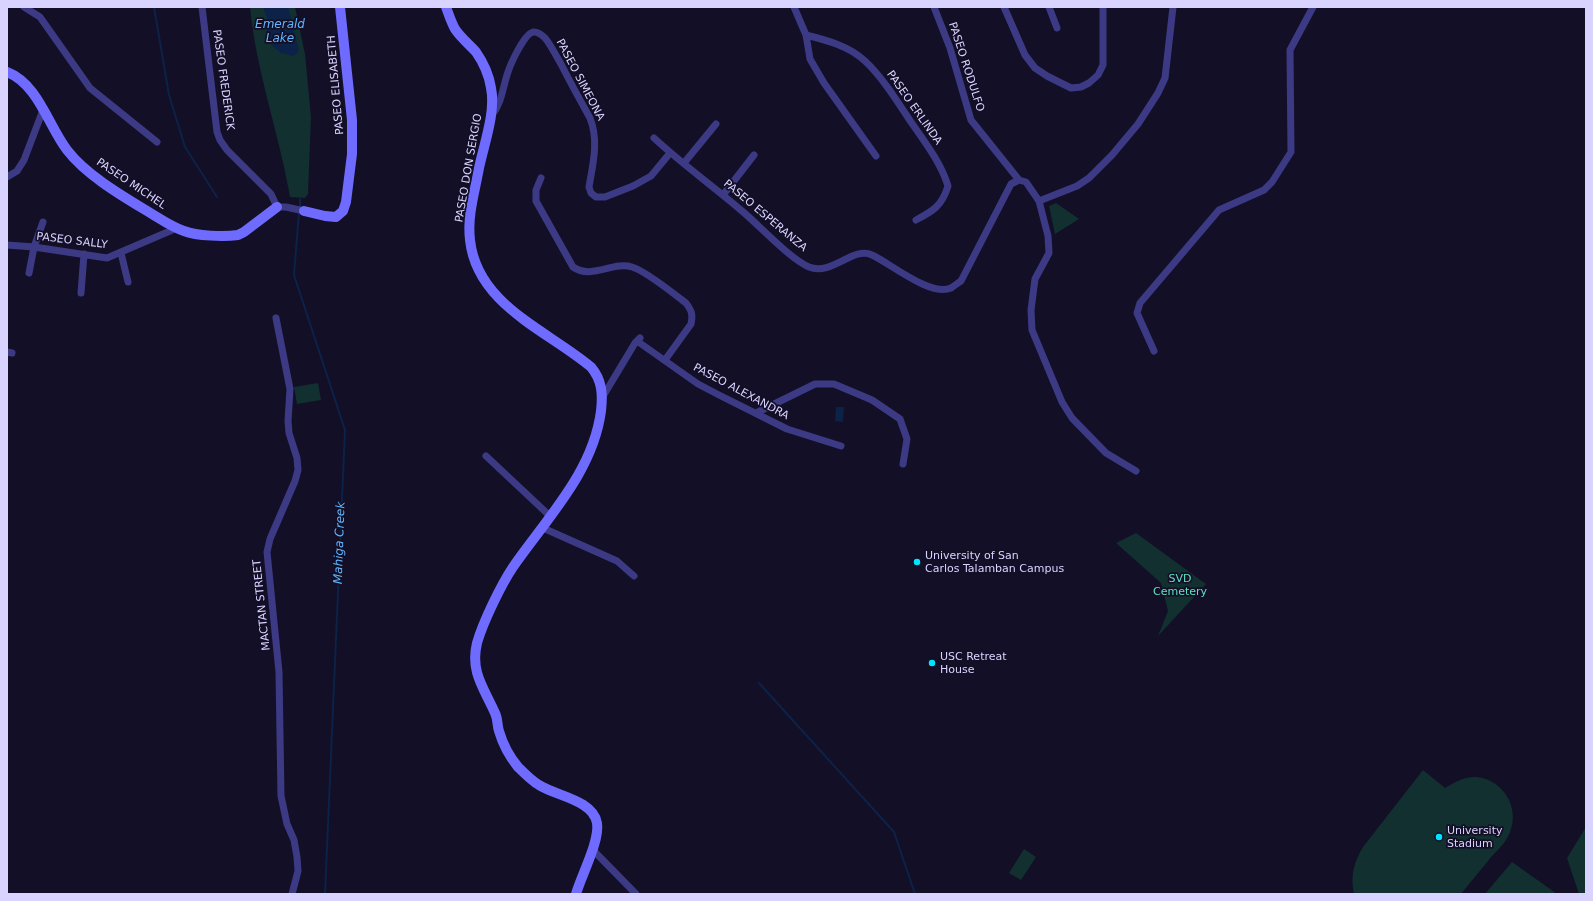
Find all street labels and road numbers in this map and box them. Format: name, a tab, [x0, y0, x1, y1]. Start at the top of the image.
street label: PASEO RODULFO	[945, 21, 987, 113]
street label: PASEO FREDERICK	[209, 29, 237, 131]
street label: PASEO ELISABETH	[325, 35, 347, 135]
street label: PASEO SIMEONA	[553, 37, 607, 123]
street label: PASEO ERLINDA	[883, 68, 945, 148]
street label: PASEO DON SERGIO	[453, 112, 485, 224]
street label: PASEO MICHEL	[94, 156, 168, 212]
street label: PASEO ESPERANZA	[721, 177, 809, 255]
street label: PASEO SALLY	[36, 230, 108, 252]
street label: PASEO ALEXANDRA	[691, 361, 791, 423]
street label: MACTAN STREET	[251, 559, 273, 651]

